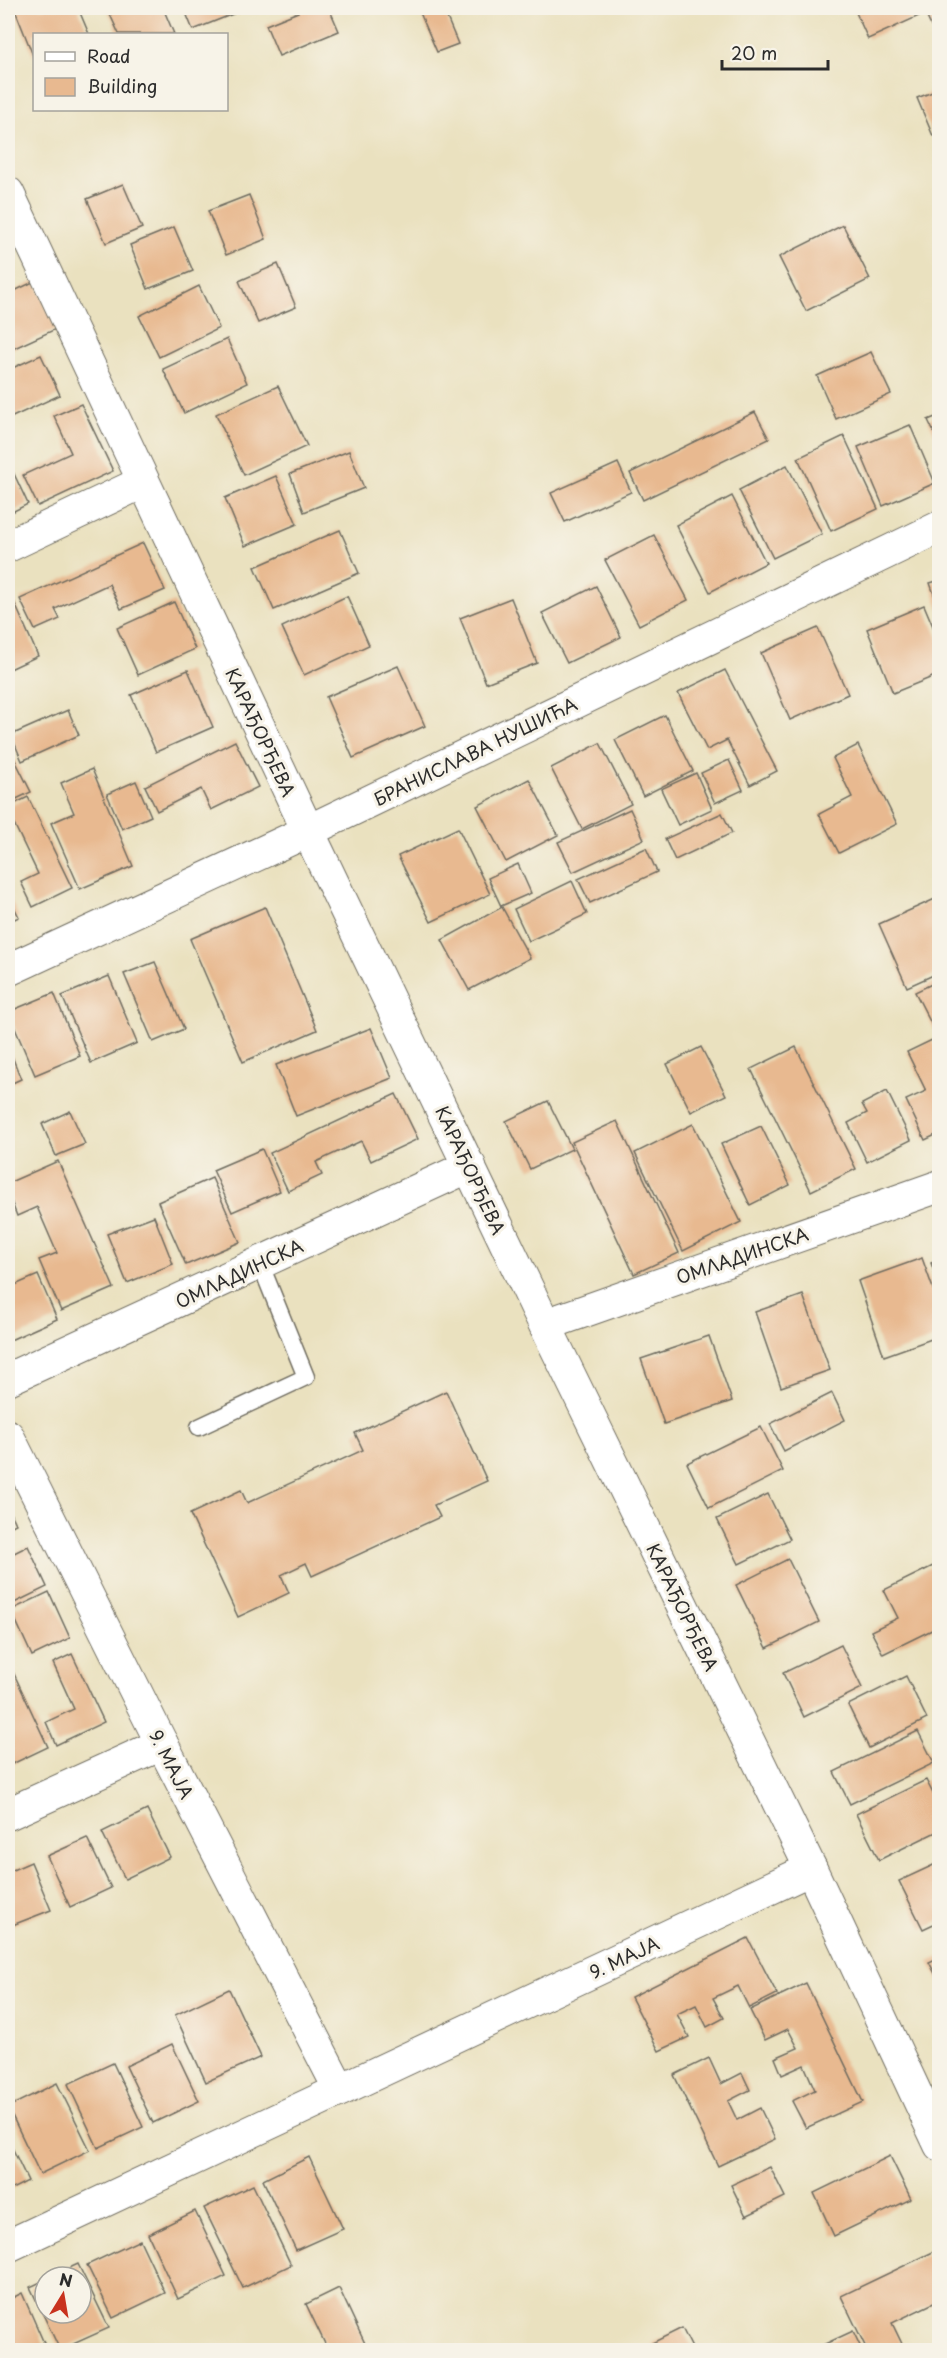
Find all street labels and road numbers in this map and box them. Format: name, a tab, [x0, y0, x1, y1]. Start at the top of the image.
street label: КАРАЂОРЂЕВА	[219, 663, 303, 801]
street label: БРАНИСЛАВА НУШИЋА	[369, 690, 582, 812]
street label: КАРАЂОРЂЕВА	[429, 1101, 513, 1239]
street label: ОМЛАДИНСКА	[672, 1220, 812, 1290]
street label: ОМЛАДИНСКА	[171, 1231, 308, 1314]
street label: КАРАЂОРЂЕВА	[640, 1539, 726, 1675]
street label: 9. МАЈА	[143, 1725, 201, 1803]
street label: 9. МАЈА	[585, 1929, 663, 1985]

